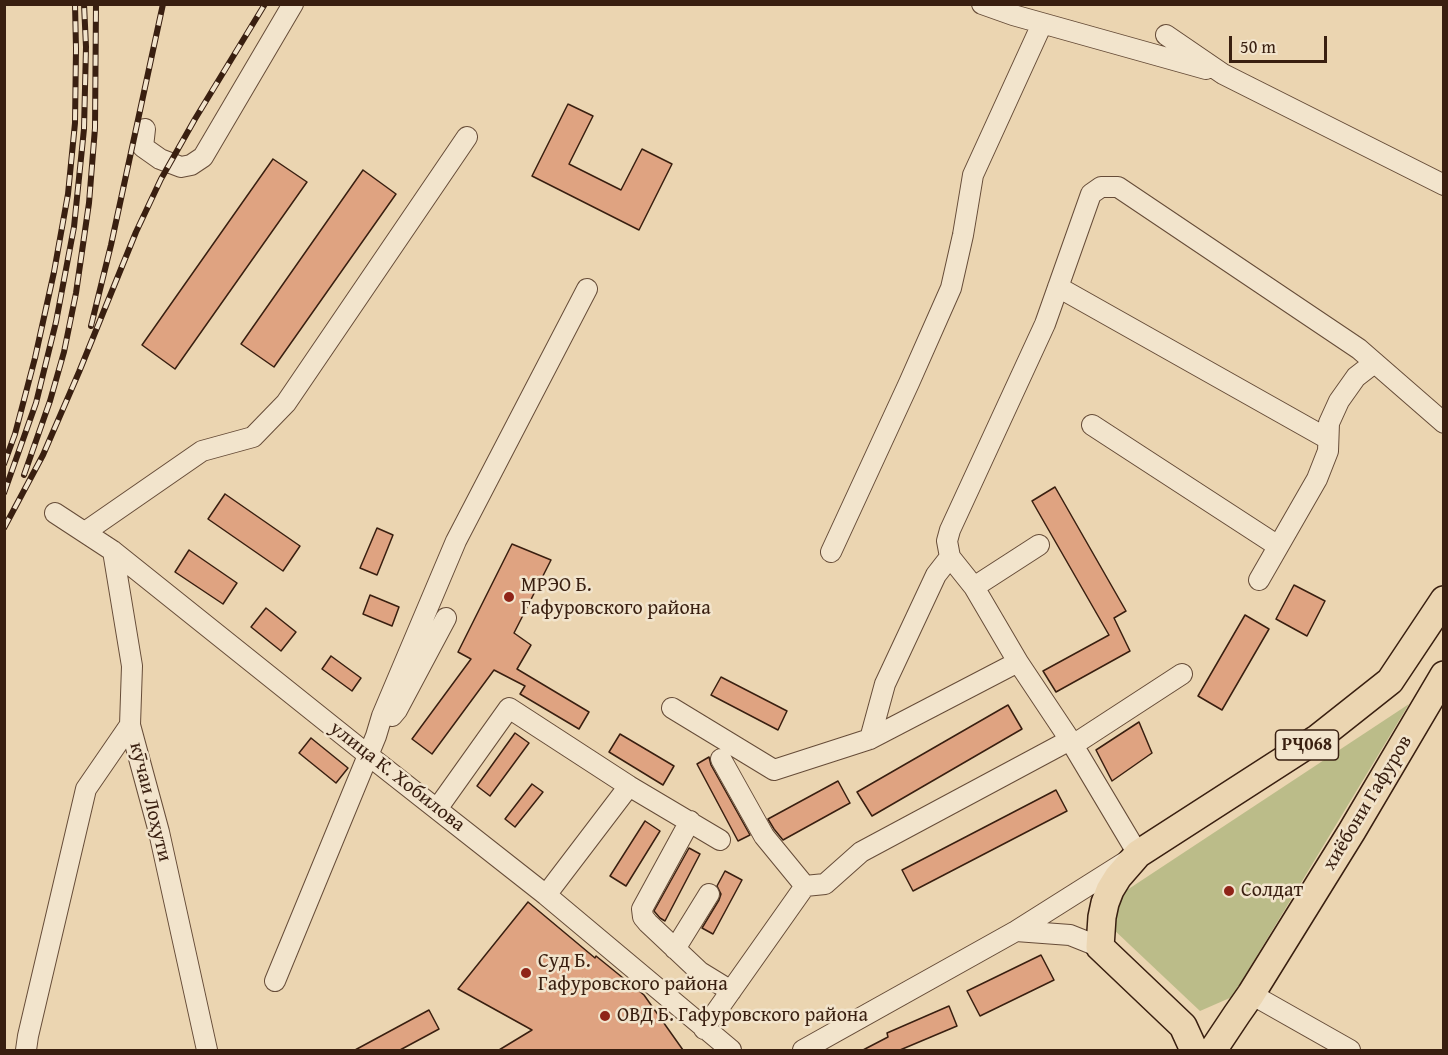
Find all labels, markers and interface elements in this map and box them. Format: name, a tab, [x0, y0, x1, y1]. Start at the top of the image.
scale bar	[1232, 24, 1330, 62]
text: 50 m	[1240, 33, 1276, 60]
place label: МРЭО Б. Гафуровского района	[521, 574, 711, 621]
marker: МРЭО Б. Гафуровского района	[502, 590, 516, 604]
street label: улица К. Хобилова	[325, 717, 469, 837]
road number: РҶ068	[1276, 730, 1338, 760]
street label: хиёбони Гафуров	[1318, 731, 1418, 875]
street label: кӯчаи Лоҳути	[124, 740, 176, 864]
place label: Солдат	[1241, 879, 1303, 903]
marker: Солдат	[1222, 884, 1236, 898]
place label: Суд Б. Гафуровского района	[538, 950, 728, 997]
marker: Суд Б. Гафуровского района	[519, 966, 533, 980]
place label: ОВД Б. Гафуровского района	[617, 1004, 868, 1028]
marker: ОВД Б. Гафуровского района	[598, 1009, 612, 1023]

